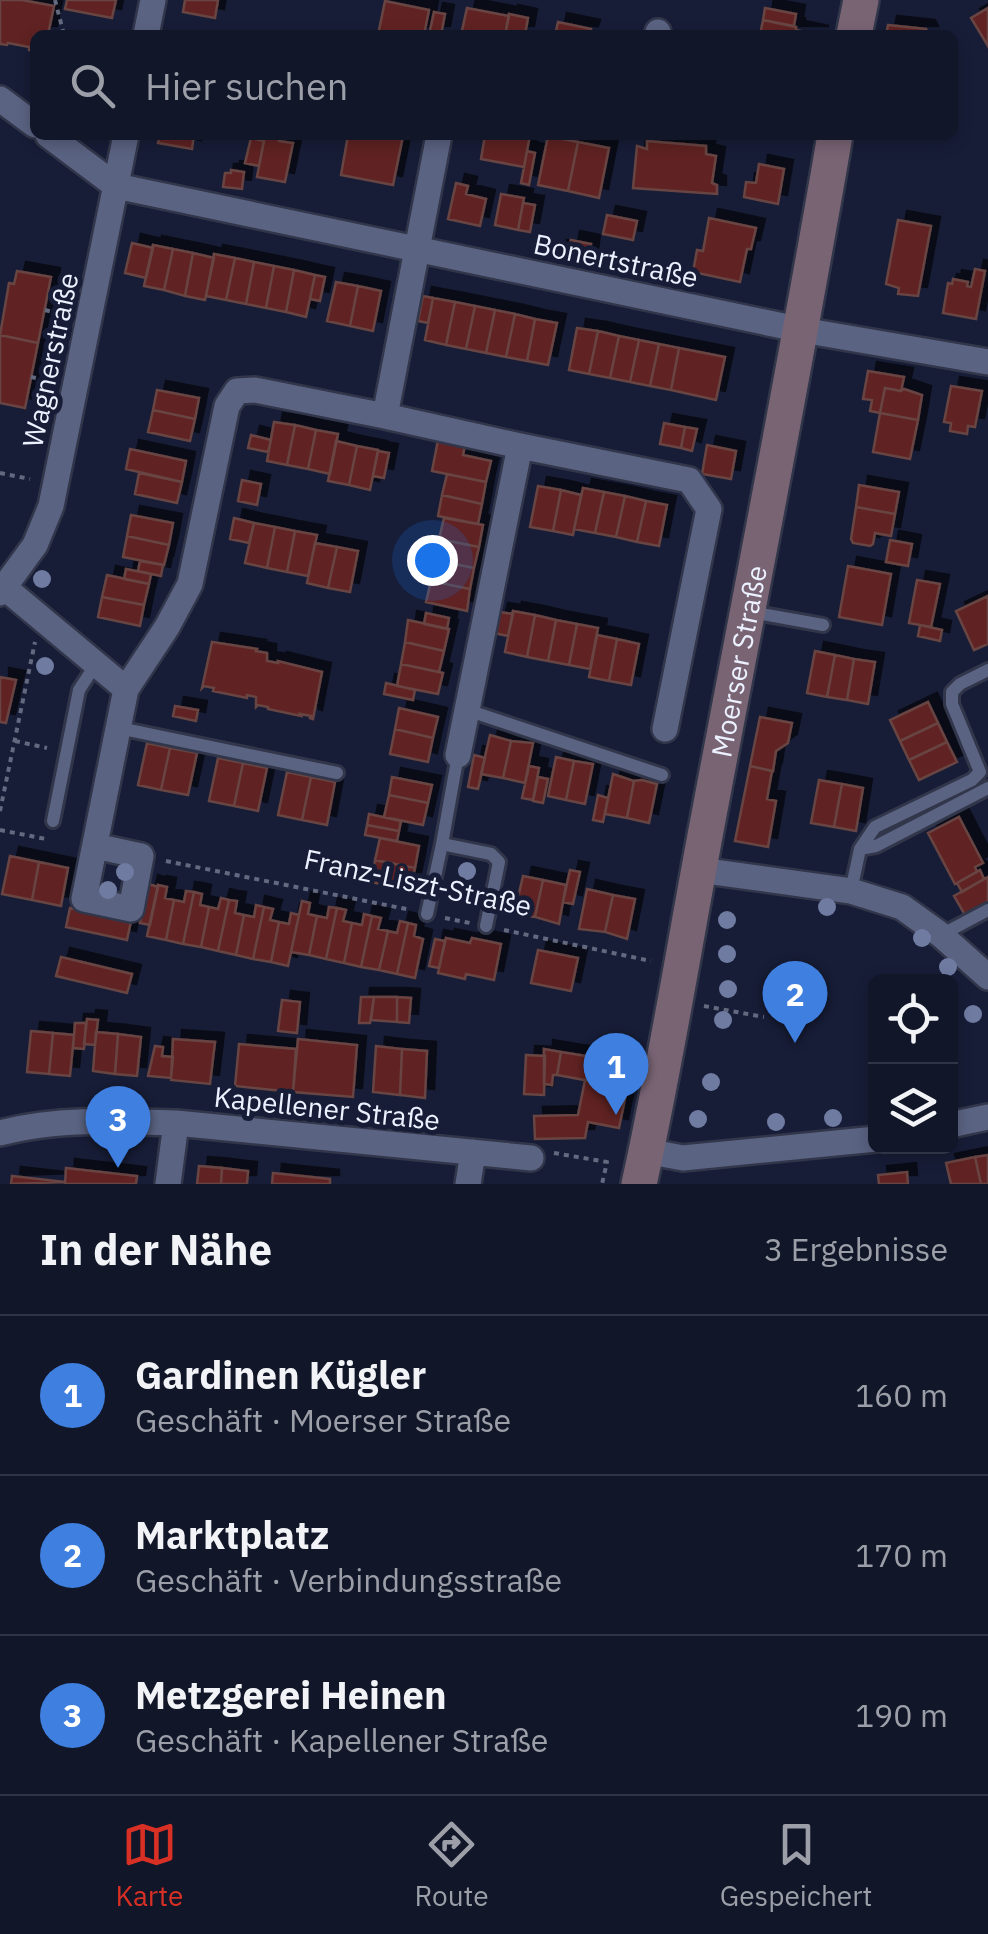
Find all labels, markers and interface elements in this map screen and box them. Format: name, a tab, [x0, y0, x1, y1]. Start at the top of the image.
search box	[30, 30, 958, 140]
icon: search	[65, 58, 120, 113]
text: Hier suchen	[145, 61, 348, 110]
street label: Bonertstraße	[530, 225, 702, 295]
street label: Wagnerstraße	[13, 269, 87, 451]
your location	[407, 535, 458, 586]
street label: Moerser Straße	[702, 562, 774, 760]
street label: Franz-Liszt-Straße	[301, 840, 535, 924]
pin: 2	[762, 960, 828, 1043]
map controls	[868, 974, 958, 1154]
button: locate	[868, 974, 958, 1064]
pin: 1	[584, 1032, 648, 1115]
button: layers	[868, 1064, 958, 1154]
street label: Kapellener Straße	[212, 1078, 442, 1138]
pin: 3	[86, 1086, 150, 1168]
text: In der Nähe	[40, 1222, 272, 1277]
text: 3 Ergebnisse	[764, 1228, 948, 1270]
text: Gardinen Kügler	[135, 1350, 426, 1399]
text: 1	[63, 1374, 82, 1416]
text: 160 m	[855, 1374, 948, 1416]
text: Geschäft · Moerser Straße	[135, 1399, 511, 1441]
text: Marktplatz	[135, 1510, 329, 1559]
text: 2	[63, 1534, 82, 1576]
text: 170 m	[855, 1534, 948, 1576]
text: Geschäft · Verbindungsstraße	[135, 1559, 562, 1601]
text: Metzgerei Heinen	[135, 1670, 447, 1719]
text: 3	[63, 1694, 82, 1736]
text: 190 m	[855, 1694, 948, 1736]
text: Geschäft · Kapellener Straße	[135, 1719, 548, 1761]
tab: Karte	[116, 1817, 183, 1914]
tab: Route	[414, 1817, 489, 1914]
tab: Gespeichert	[720, 1817, 872, 1914]

